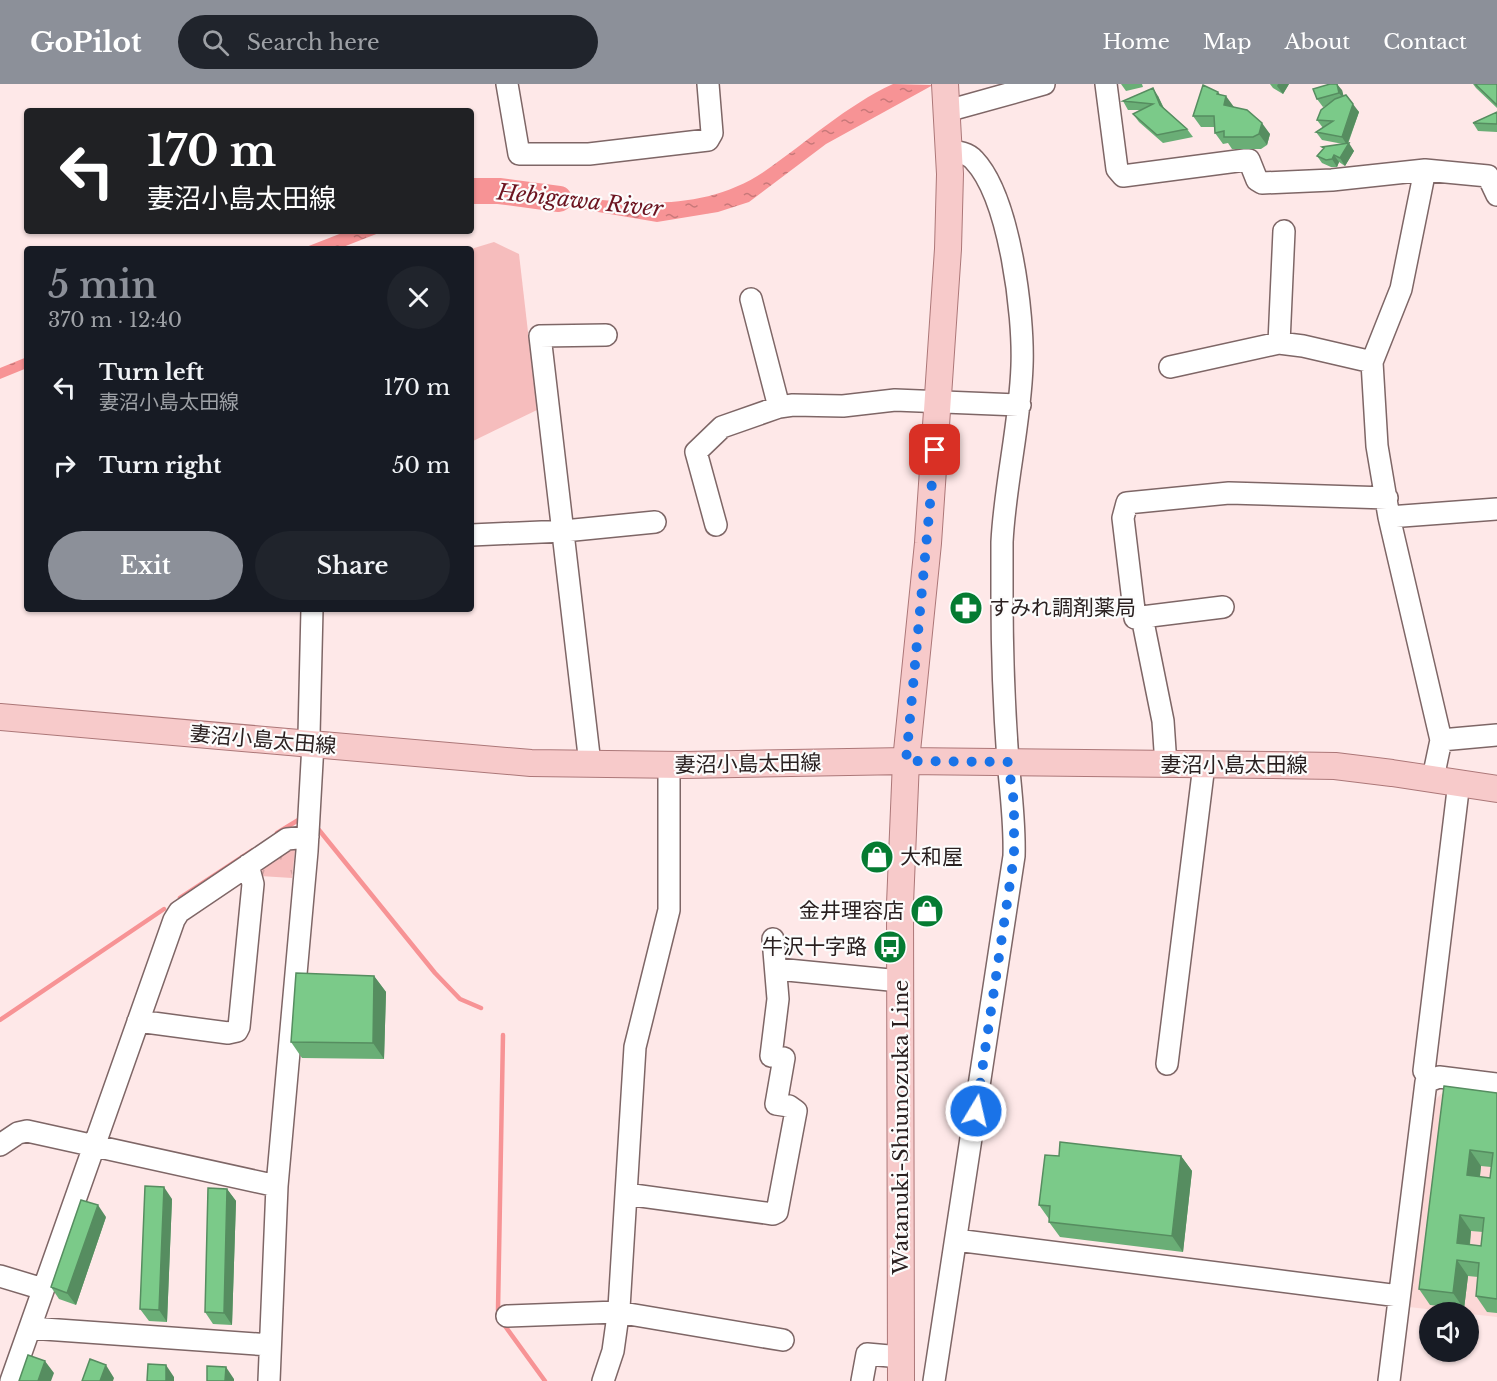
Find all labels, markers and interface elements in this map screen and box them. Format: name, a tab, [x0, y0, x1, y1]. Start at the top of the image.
search box	[178, 15, 598, 69]
text: GoPilot	[30, 25, 142, 60]
icon: search	[199, 26, 232, 59]
text: Search here	[247, 29, 380, 56]
text: Home	[1103, 29, 1170, 55]
text: Map	[1203, 29, 1251, 55]
text: About	[1284, 29, 1350, 55]
text: Contact	[1383, 29, 1467, 55]
text: 170 m	[147, 125, 276, 177]
icon: left	[48, 132, 126, 210]
water label: Hebigawa River	[495, 178, 665, 223]
text: 妻沼小島太田線	[147, 182, 336, 215]
text: 5 min	[48, 263, 157, 308]
button: close	[387, 266, 450, 329]
text: 370 m · 12:40	[48, 308, 182, 332]
text: Turn left	[99, 359, 204, 386]
icon: left	[48, 371, 81, 404]
text: 170 m	[384, 374, 450, 401]
text: 妻沼小島太田線	[99, 390, 239, 414]
pin	[909, 424, 960, 475]
icon: arrive	[918, 433, 951, 466]
icon: right	[48, 449, 81, 482]
text: Turn right	[99, 452, 221, 479]
text: 50 m	[392, 452, 450, 479]
button: Exit	[48, 531, 243, 600]
button: Share	[255, 531, 450, 600]
pharmacy icon: すみれ調剤薬局	[948, 590, 984, 626]
place label: すみれ調剤薬局	[989, 595, 1136, 621]
street label: 妻沼小島太田線	[189, 721, 337, 759]
street label: 妻沼小島太田線	[674, 750, 822, 778]
street label: 妻沼小島太田線	[1161, 752, 1308, 778]
shop icon: 大和屋	[859, 839, 895, 875]
place label: 大和屋	[900, 844, 963, 870]
shop icon: 金井理容店	[909, 893, 945, 929]
place label: 金井理容店	[799, 898, 904, 924]
bus stop icon: 牛沢十字路	[872, 929, 908, 965]
place label: 牛沢十字路	[762, 934, 867, 960]
street label: Watanuki-Shiunozuka Line	[888, 980, 914, 1275]
position arrow	[944, 1079, 1008, 1143]
map controls	[1419, 1302, 1479, 1362]
button: sound	[1419, 1302, 1479, 1362]

